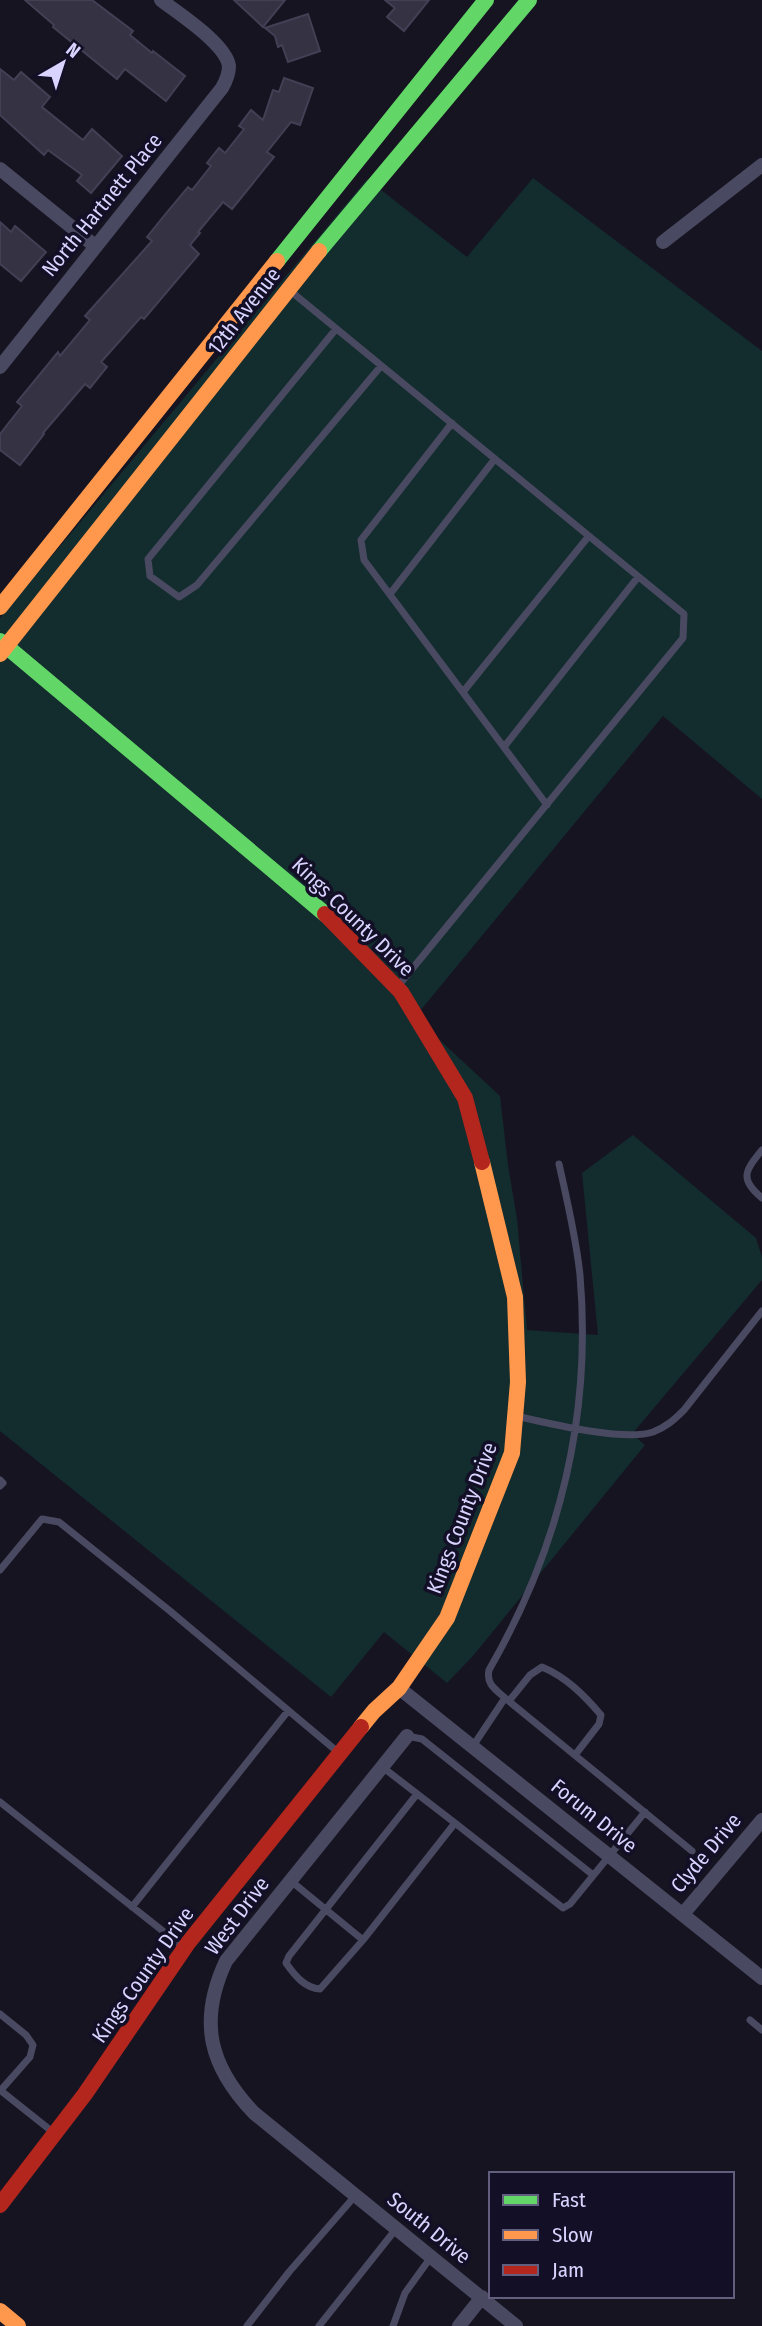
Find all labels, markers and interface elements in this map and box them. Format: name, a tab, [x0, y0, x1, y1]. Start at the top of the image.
north arrow	[28, 28, 98, 98]
text: N	[62, 38, 85, 63]
street label: North Hartnett Place	[36, 128, 168, 282]
street label: 12th Avenue	[202, 262, 286, 360]
street label: Kings County Drive	[286, 852, 420, 982]
street label: Kings County Drive	[421, 1439, 503, 1597]
street label: Forum Drive	[546, 1773, 642, 1859]
street label: Clyde Drive	[665, 1808, 747, 1898]
street label: West Drive	[199, 1872, 275, 1960]
street label: Kings County Drive	[86, 1902, 200, 2048]
legend	[489, 2172, 734, 2298]
street label: South Drive	[382, 2186, 476, 2270]
text: Fast	[552, 2187, 586, 2213]
text: Slow	[552, 2222, 593, 2248]
text: Jam	[552, 2257, 584, 2283]

